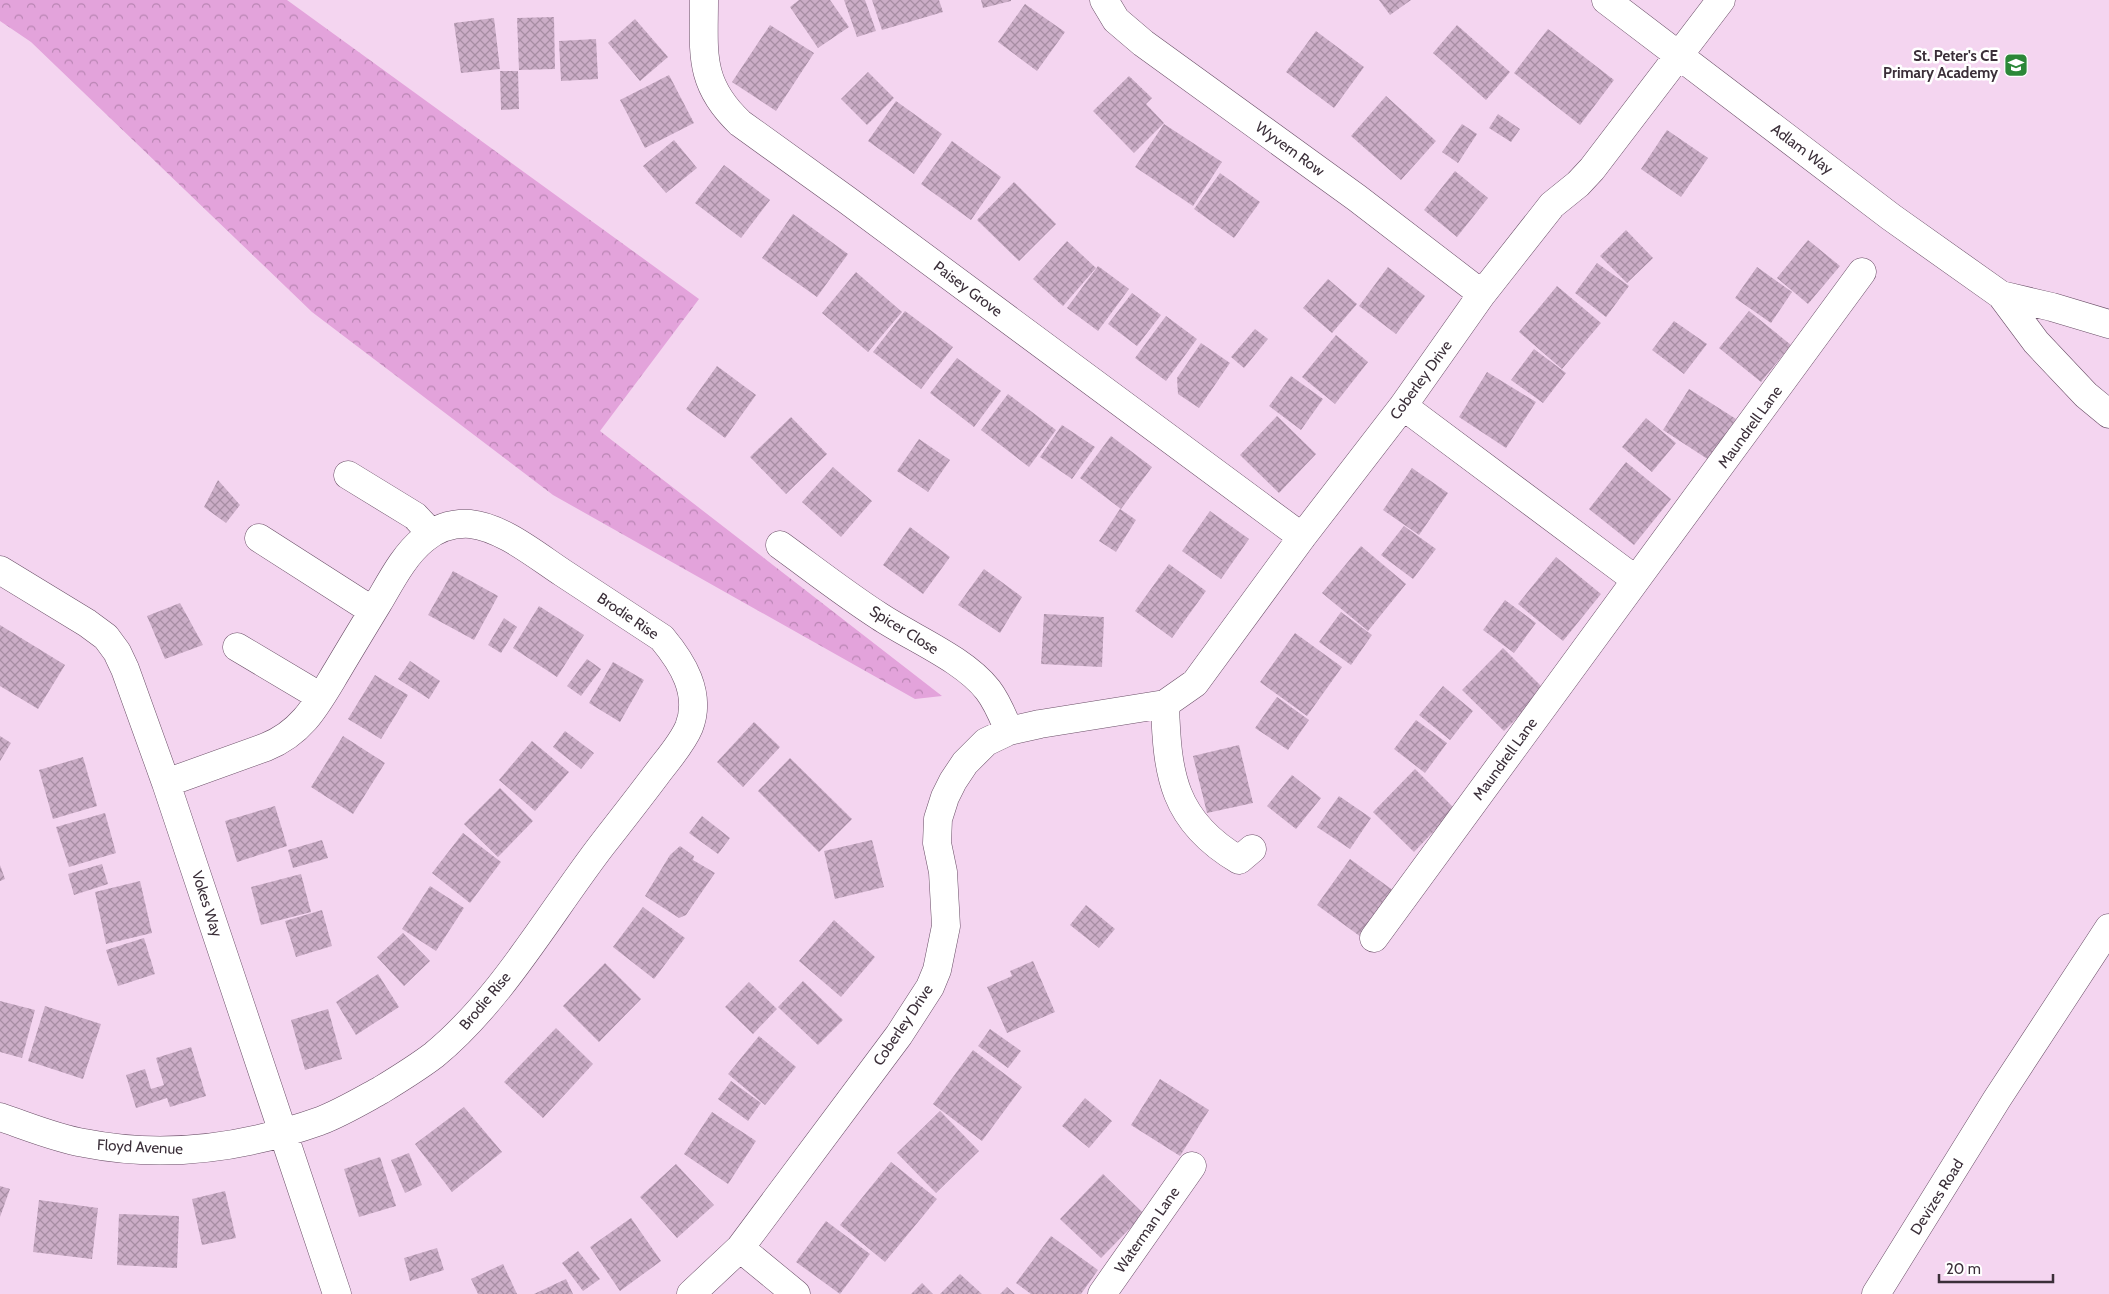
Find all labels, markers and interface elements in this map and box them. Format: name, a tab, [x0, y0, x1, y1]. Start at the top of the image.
place label: St. Peter's CE Primary Academy	[1883, 47, 1999, 82]
school or university icon: St. Peter's CE Primary Academy	[2003, 52, 2029, 78]
street label: Wyvern Row	[1252, 118, 1328, 180]
street label: Adlam Way	[1768, 120, 1837, 178]
street label: Paisey Grove	[930, 257, 1006, 321]
street label: Coberley Drive	[1386, 337, 1456, 423]
street label: Maundrell Lane	[1714, 382, 1786, 472]
street label: Brodie Rise	[594, 589, 662, 643]
street label: Spicer Close	[866, 602, 942, 658]
street label: Maundrell Lane	[1469, 714, 1541, 804]
street label: Vokes Way	[188, 869, 226, 940]
street label: Brodie Rise	[456, 968, 515, 1034]
street label: Coberley Drive	[869, 981, 937, 1069]
street label: Floyd Avenue	[97, 1136, 184, 1158]
street label: Devizes Road	[1907, 1156, 1967, 1238]
street label: Waterman Lane	[1111, 1183, 1184, 1277]
scale bar	[1939, 1252, 2053, 1284]
text: 20 m	[1946, 1260, 1981, 1278]

